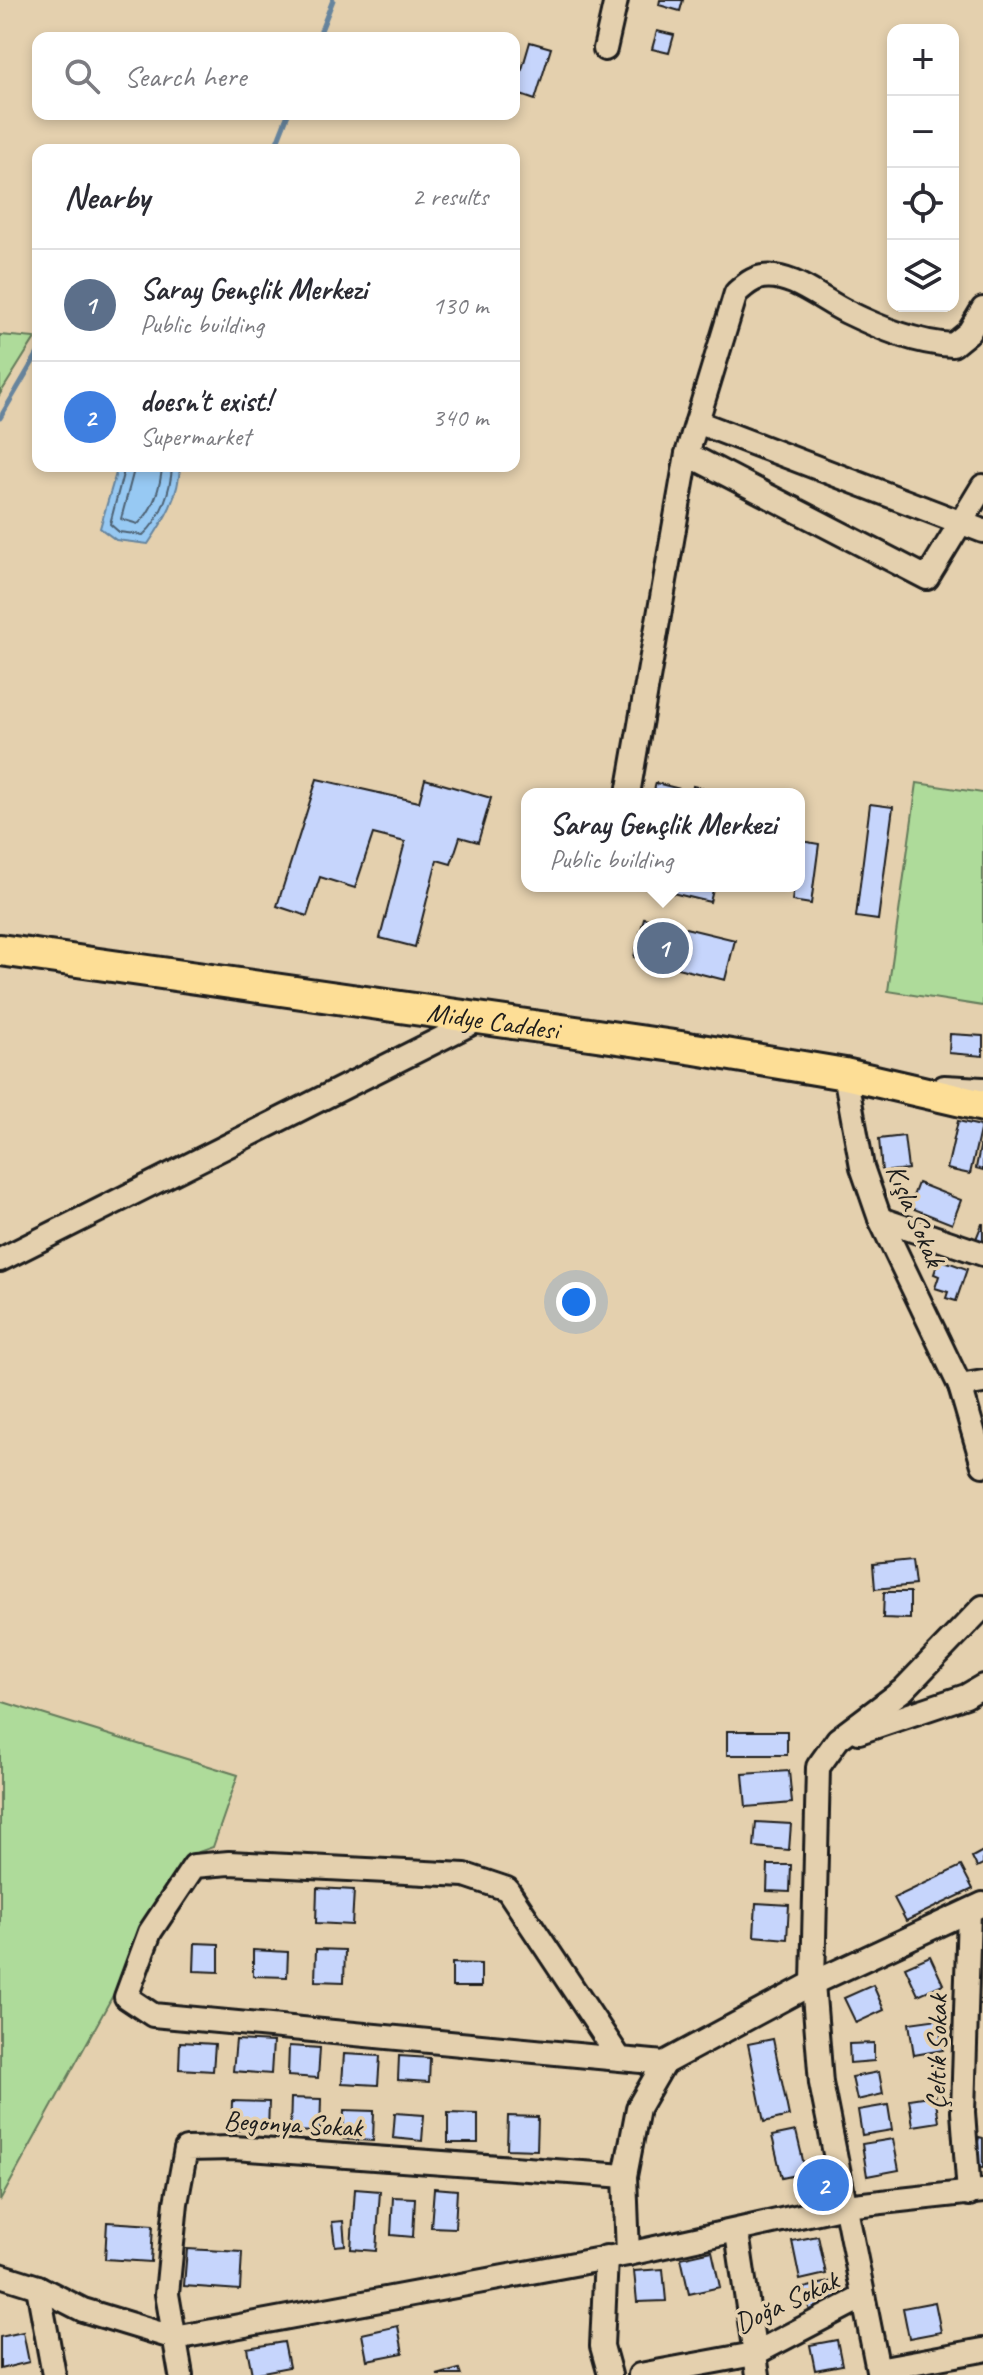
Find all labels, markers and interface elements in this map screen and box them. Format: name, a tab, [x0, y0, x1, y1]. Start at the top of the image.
map controls	[887, 24, 959, 312]
button: +	[887, 24, 959, 96]
search box	[32, 32, 520, 120]
icon: search	[60, 54, 104, 98]
text: Search here	[124, 57, 246, 95]
button: −	[887, 96, 959, 168]
button: locate	[887, 168, 959, 240]
text: Nearby	[64, 175, 150, 218]
text: 2 results	[412, 180, 488, 213]
button: layers	[887, 240, 959, 312]
text: Saray Gençlik Merkezi	[140, 270, 367, 308]
text: 1	[84, 289, 96, 322]
text: 130 m	[432, 289, 488, 322]
text: Public building	[140, 308, 263, 341]
text: doesn't exist!	[140, 382, 271, 420]
text: 2	[84, 401, 96, 434]
text: 340 m	[432, 401, 488, 434]
text: Supermarket	[140, 420, 251, 453]
popup	[521, 788, 805, 892]
text: Saray Gençlik Merkezi	[549, 805, 777, 843]
text: Public building	[549, 843, 673, 876]
pin: 1	[637, 918, 689, 978]
street label: Midye Caddesi	[425, 994, 565, 1048]
street label: Kışla Sokak	[878, 1159, 953, 1273]
your location	[556, 1282, 596, 1322]
street label: Çeltik Sokak	[918, 1992, 956, 2110]
street label: Begonya Sokak	[223, 2102, 365, 2145]
pin: 2	[797, 2155, 849, 2215]
street label: Doğa Sokak	[729, 2261, 845, 2341]

